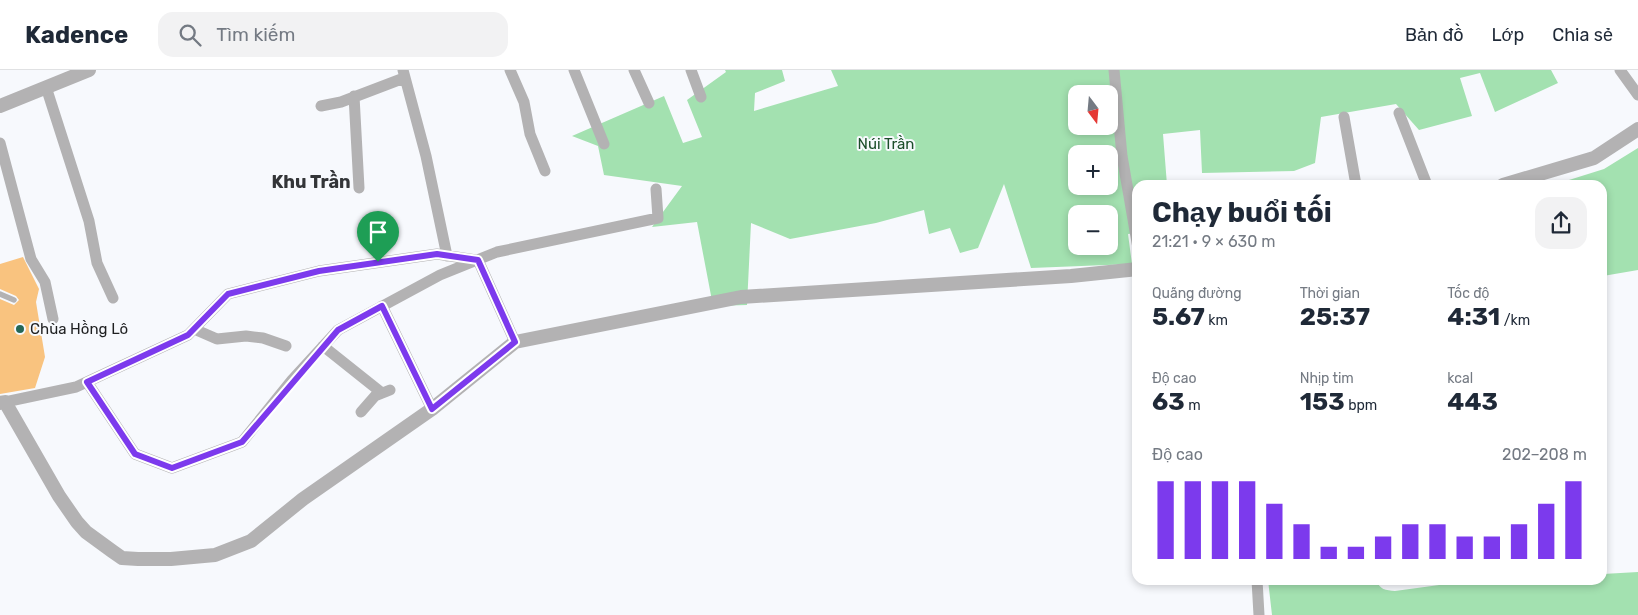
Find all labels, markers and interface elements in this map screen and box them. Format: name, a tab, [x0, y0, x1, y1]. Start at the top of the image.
search box	[158, 12, 508, 57]
text: Kadence	[25, 21, 128, 49]
icon: search	[176, 21, 204, 49]
text: Tìm kiếm	[216, 23, 295, 46]
text: Bản đồ	[1405, 24, 1463, 46]
text: Lớp	[1491, 24, 1524, 46]
text: Chia sẻ	[1552, 24, 1613, 46]
north arrow	[1068, 85, 1118, 135]
map controls	[1068, 85, 1118, 255]
park label: Núi Trần	[858, 135, 914, 153]
button: +	[1068, 145, 1118, 195]
district label: Khu Trần	[271, 170, 351, 193]
text: Chạy buổi tối	[1152, 196, 1332, 229]
button: share	[1535, 197, 1587, 249]
button: −	[1068, 205, 1118, 255]
pin	[357, 211, 399, 262]
icon: arrive	[364, 218, 392, 246]
text: 21:21 · 9 × 630 m	[1152, 232, 1276, 251]
text: Quãng đường	[1152, 285, 1242, 302]
text: Thời gian	[1300, 285, 1360, 302]
text: Tốc độ	[1447, 285, 1489, 302]
text: 5.67	[1152, 302, 1205, 331]
text: 25:37	[1300, 302, 1370, 331]
text: 4:31	[1447, 302, 1500, 331]
text: km	[1205, 312, 1228, 329]
text: /km	[1500, 312, 1530, 329]
place label: Chùa Hồng Lô	[30, 320, 128, 338]
marker: Chùa Hồng Lô	[14, 323, 26, 335]
text: Độ cao	[1152, 370, 1196, 387]
text: Nhịp tim	[1300, 370, 1354, 387]
text: kcal	[1447, 370, 1473, 387]
text: 63	[1152, 387, 1185, 416]
text: 153	[1300, 387, 1345, 416]
text: 443	[1447, 387, 1498, 416]
text: m	[1185, 397, 1201, 414]
text: bpm	[1345, 397, 1377, 414]
text: Độ cao	[1152, 445, 1203, 464]
text: 202–208 m	[1502, 445, 1587, 464]

